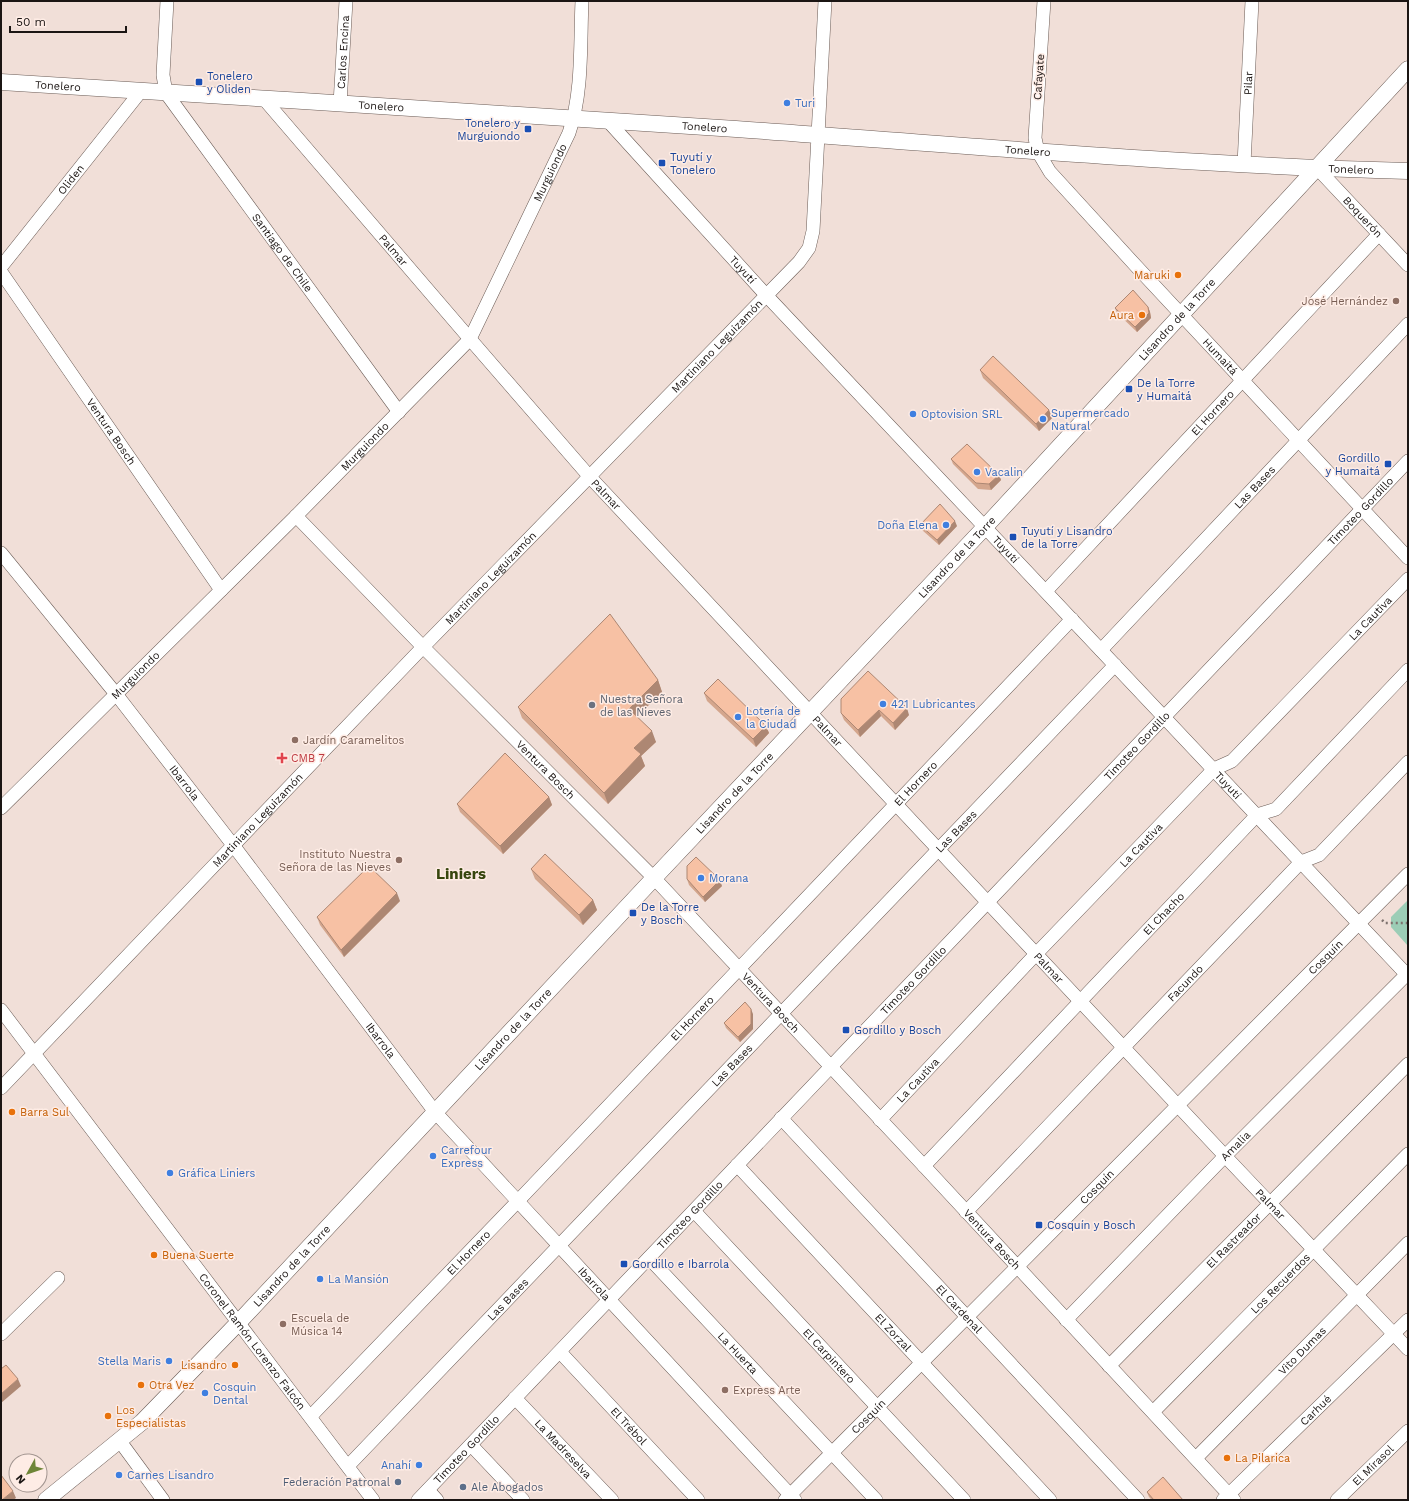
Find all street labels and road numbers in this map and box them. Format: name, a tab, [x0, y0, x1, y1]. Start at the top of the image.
street label: Carlos Encina	[334, 15, 352, 89]
street label: Cafayate	[1031, 54, 1047, 100]
street label: Pilar	[1241, 70, 1255, 95]
street label: Tonelero	[35, 78, 81, 94]
street label: Tonelero	[358, 98, 405, 114]
street label: Tonelero	[681, 119, 728, 135]
street label: Murguiondo	[531, 141, 569, 204]
street label: Tonelero	[1004, 142, 1051, 159]
street label: Oliden	[55, 162, 87, 197]
street label: Tonelero	[1328, 162, 1374, 176]
street label: Boquerón	[1340, 194, 1385, 240]
street label: Santiago de Chile	[250, 211, 316, 294]
street label: Palmar	[376, 232, 411, 269]
street label: Tuyutí	[727, 253, 759, 286]
street label: Lisandro de la Torre	[1136, 276, 1218, 363]
street label: Martiniano Leguizamón	[669, 297, 765, 395]
street label: Humaitá	[1200, 335, 1240, 377]
street label: El Hornero	[1188, 387, 1237, 438]
street label: Ventura Bosch	[84, 396, 139, 467]
street label: Murguiondo	[338, 419, 391, 473]
street label: Las Bases	[1231, 463, 1278, 511]
street label: Timoteo Gordillo	[1325, 474, 1396, 548]
street label: Palmar	[589, 476, 624, 513]
street label: Lisandro de la Torre	[915, 514, 998, 600]
street label: Martiniano Leguizamón	[442, 529, 539, 627]
street label: Tuyutí	[990, 533, 1022, 566]
street label: La Cautiva	[1346, 593, 1394, 643]
street label: Murguiondo	[108, 648, 162, 702]
street label: Timoteo Gordillo	[1101, 709, 1172, 783]
street label: Palmar	[810, 713, 845, 750]
street label: Ventura Bosch	[514, 738, 578, 802]
street label: Lisandro de la Torre	[693, 749, 776, 836]
street label: El Hornero	[891, 758, 940, 809]
street label: Ibarrola	[167, 762, 202, 803]
street label: Tuyutí	[1212, 769, 1244, 802]
street label: Martiniano Leguizamón	[210, 770, 305, 870]
street label: Las Bases	[933, 807, 979, 855]
street label: La Cautiva	[1117, 820, 1165, 870]
street label: El Chacho	[1140, 889, 1187, 938]
street label: Cosquín	[1305, 937, 1345, 977]
street label: Timoteo Gordillo	[878, 943, 949, 1017]
street label: Palmar	[1031, 950, 1067, 986]
street label: Facundo	[1165, 962, 1206, 1004]
street label: Ventura Bosch	[740, 970, 802, 1035]
street label: Lisandro de la Torre	[472, 986, 554, 1073]
street label: El Hornero	[668, 993, 716, 1043]
street label: Ibarrola	[363, 1020, 398, 1061]
street label: Las Bases	[709, 1041, 755, 1089]
street label: La Cautiva	[894, 1055, 942, 1105]
street label: Amalia	[1218, 1128, 1253, 1163]
street label: Cosquín	[1077, 1167, 1117, 1207]
street label: Timoteo Gordillo	[654, 1178, 725, 1252]
street label: Palmar	[1253, 1186, 1289, 1222]
street label: Ventura Bosch	[961, 1206, 1023, 1272]
street label: El Rastreador	[1203, 1209, 1264, 1271]
street label: Lisandro de la Torre	[250, 1222, 333, 1309]
street label: El Hornero	[444, 1227, 493, 1277]
street label: Los Recuerdos	[1248, 1250, 1313, 1316]
street label: Ibarrola	[575, 1264, 613, 1303]
street label: Coronel Ramón Lorenzo Falcón	[196, 1270, 309, 1412]
street label: Las Bases	[484, 1275, 531, 1323]
street label: El Cardenal	[933, 1282, 985, 1336]
street label: El Zorzal	[873, 1311, 915, 1354]
street label: Vito Dumas	[1276, 1324, 1329, 1377]
street label: El Carpintero	[800, 1325, 858, 1386]
street label: La Huerta	[715, 1329, 761, 1376]
street label: Carhué	[1297, 1392, 1334, 1428]
street label: Cosquín	[848, 1396, 888, 1436]
street label: El Trébol	[608, 1404, 650, 1448]
street label: Timoteo Gordillo	[431, 1412, 502, 1486]
street label: La Madreselva	[532, 1416, 594, 1481]
street label: El Mirasol	[1350, 1442, 1397, 1488]

